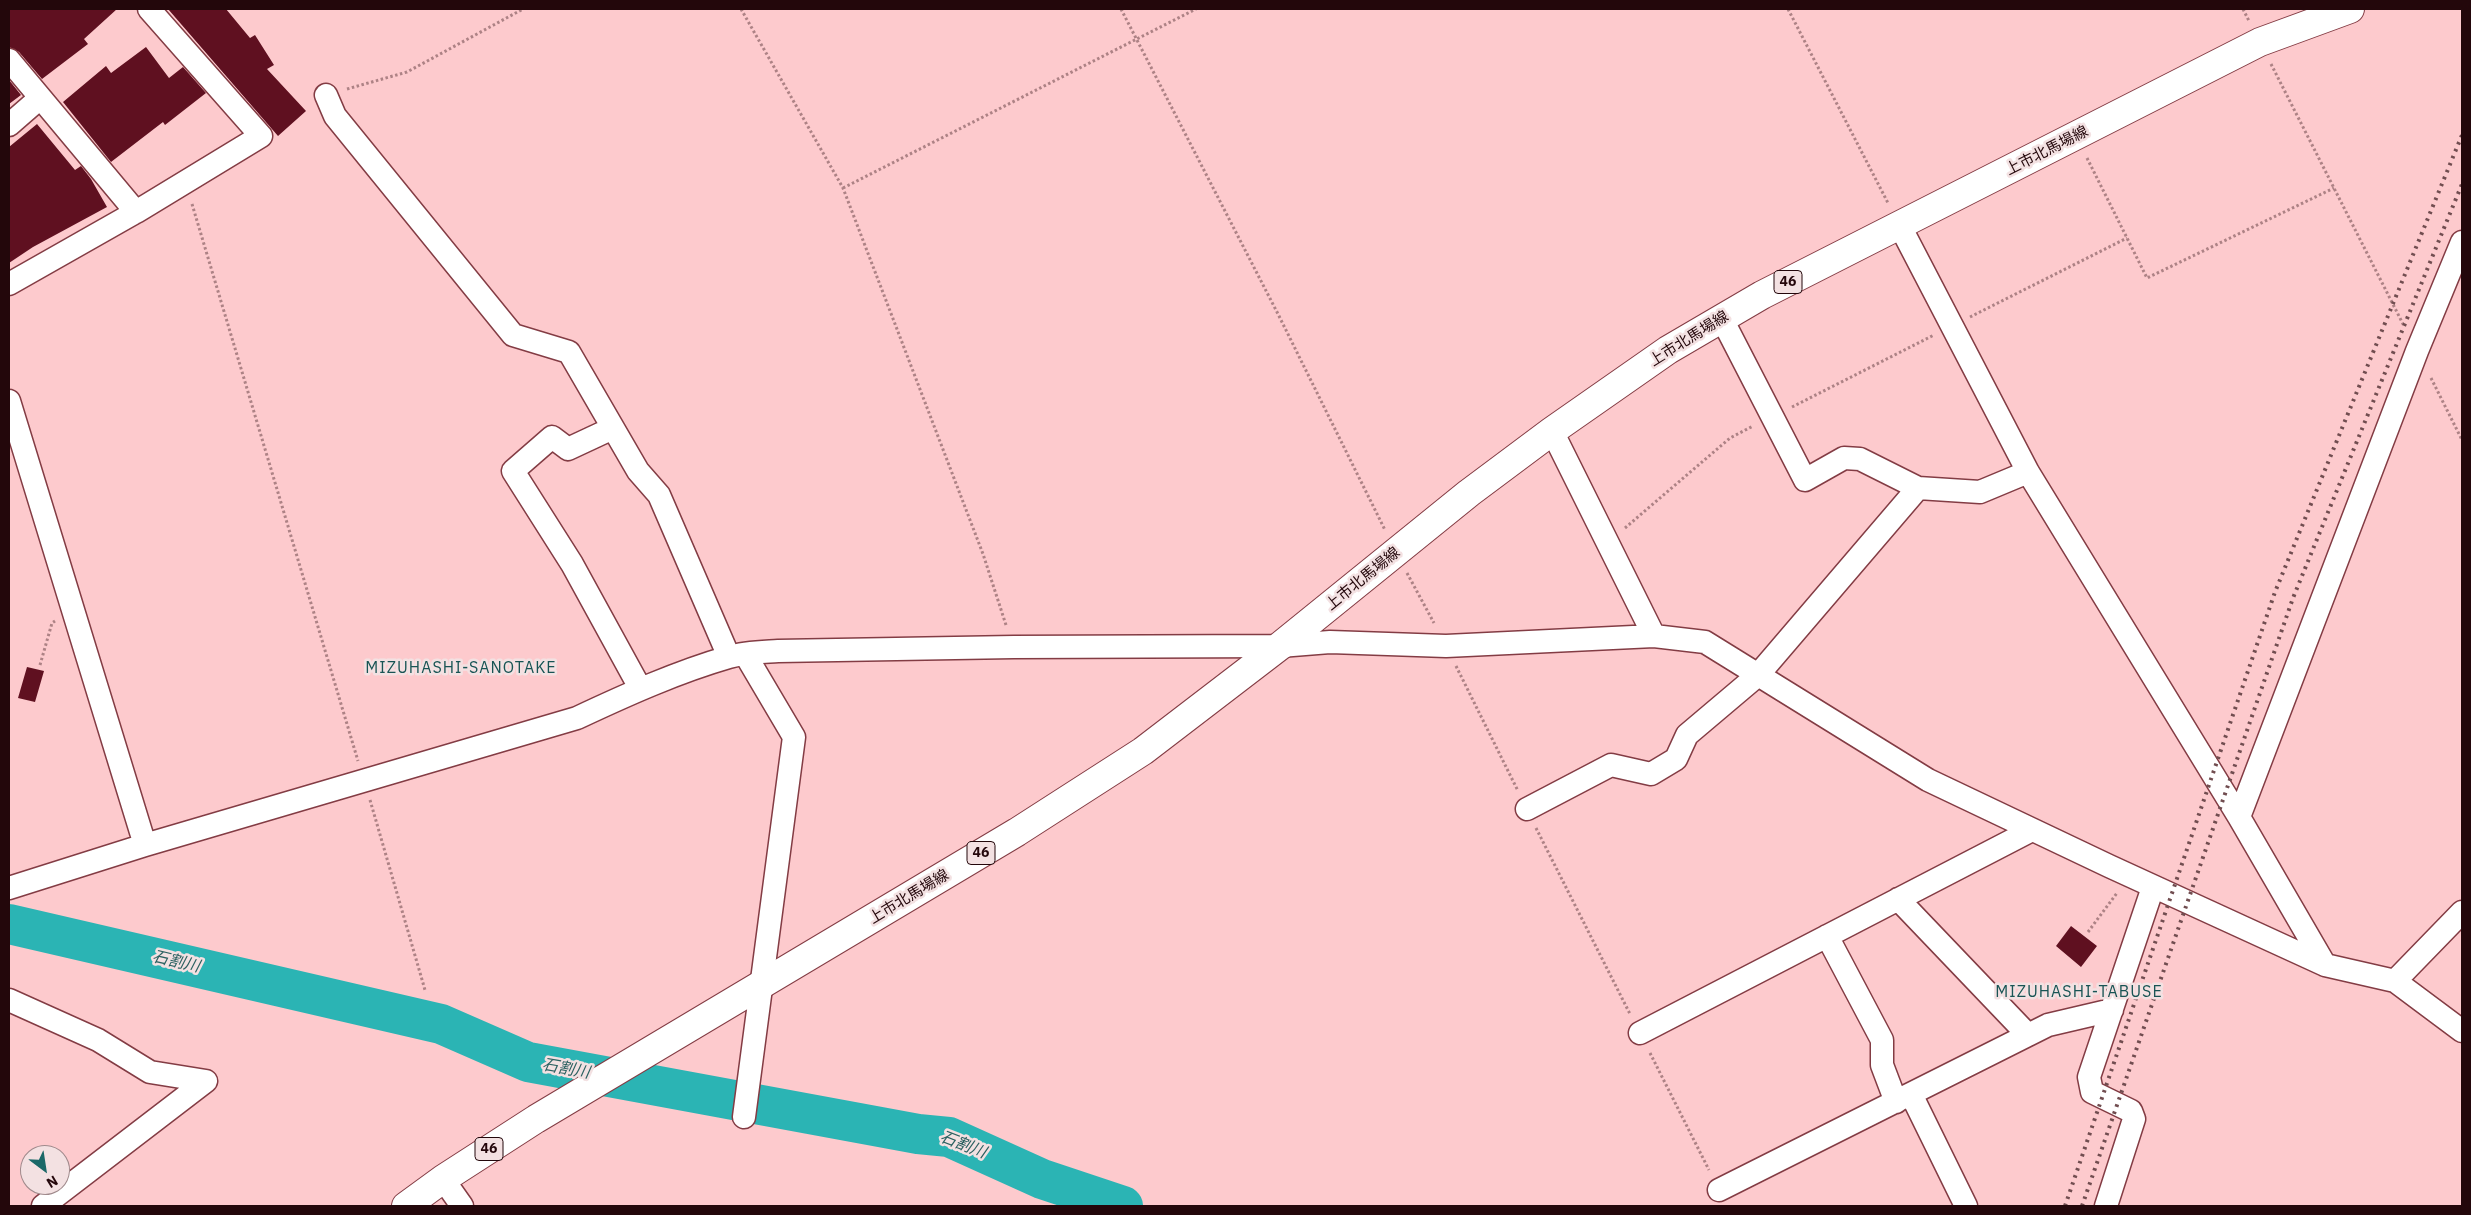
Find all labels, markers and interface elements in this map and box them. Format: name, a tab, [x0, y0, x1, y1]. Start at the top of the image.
street label: 上市北馬場線	[2003, 123, 2091, 179]
road number: 46	[1774, 270, 1802, 294]
street label: 上市北馬場線	[1646, 308, 1732, 370]
street label: 上市北馬場線	[1322, 544, 1404, 614]
district label: MIZUHASHI-SANOTAKE	[363, 658, 559, 678]
road number: 46	[967, 841, 995, 864]
street label: 上市北馬場線	[866, 866, 952, 928]
water label: 石割川	[150, 947, 202, 977]
district label: MIZUHASHI-TABUSE	[1993, 982, 2165, 1002]
water label: 石割川	[541, 1055, 591, 1083]
water label: 石割川	[937, 1127, 989, 1163]
road number: 46	[475, 1138, 503, 1160]
north arrow	[20, 1145, 70, 1195]
text: N	[43, 1172, 61, 1192]

